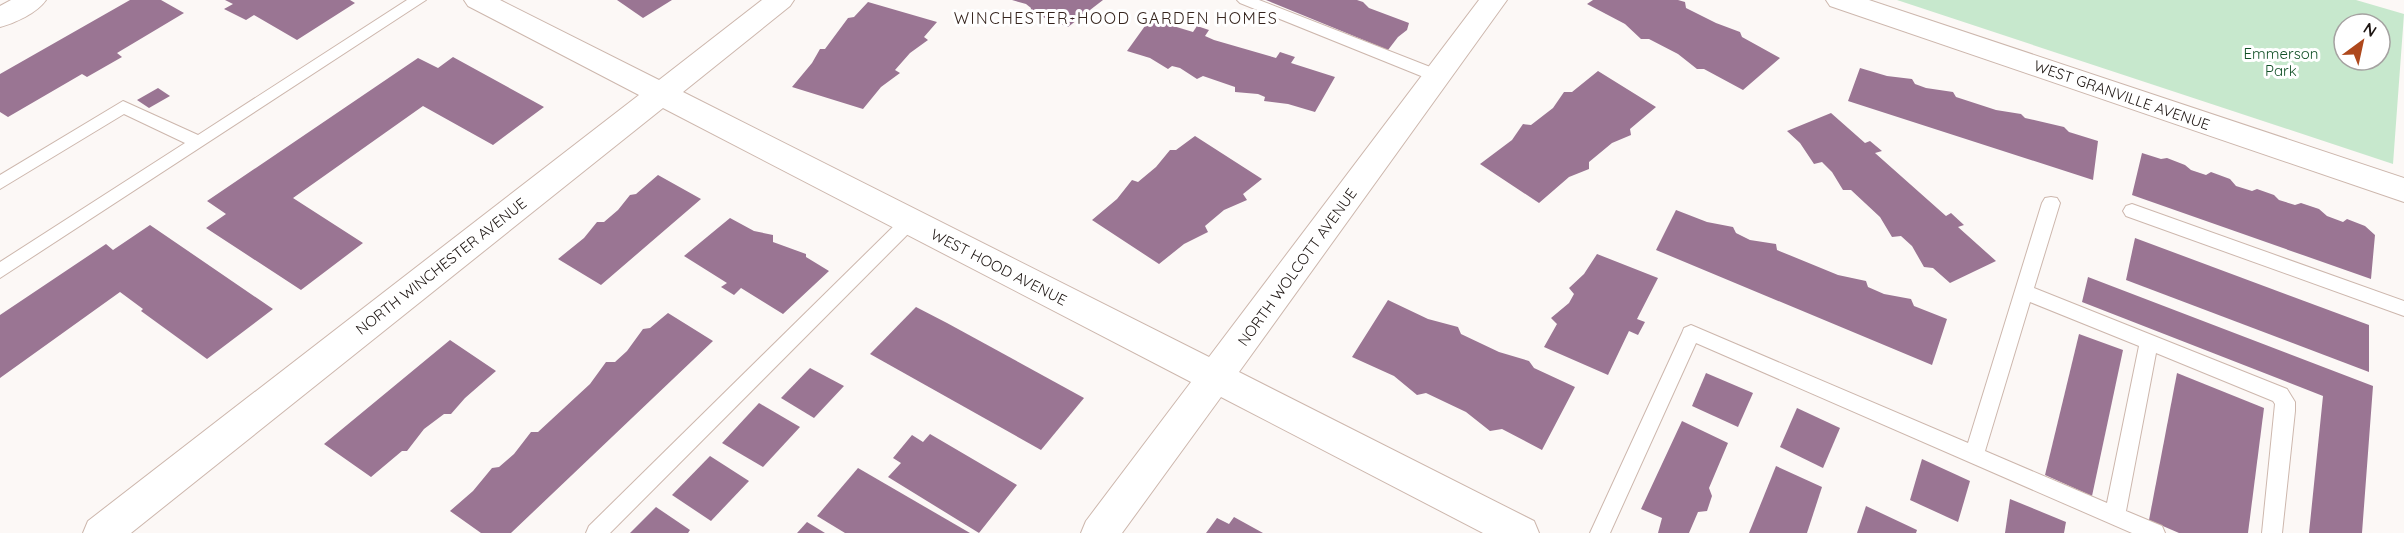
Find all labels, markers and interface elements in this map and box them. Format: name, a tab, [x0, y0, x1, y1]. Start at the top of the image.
district label: WINCHESTER-HOOD GARDEN HOMES	[954, 8, 1278, 28]
north arrow	[2332, 12, 2392, 72]
text: N	[2360, 18, 2381, 41]
park label: Emmerson Park	[2244, 44, 2318, 80]
street label: WEST GRANVILLE AVENUE	[2031, 56, 2213, 134]
street label: NORTH WOLCOTT AVENUE	[1233, 184, 1361, 350]
street label: NORTH WINCHESTER AVENUE	[352, 193, 530, 339]
street label: WEST HOOD AVENUE	[928, 224, 1070, 310]

